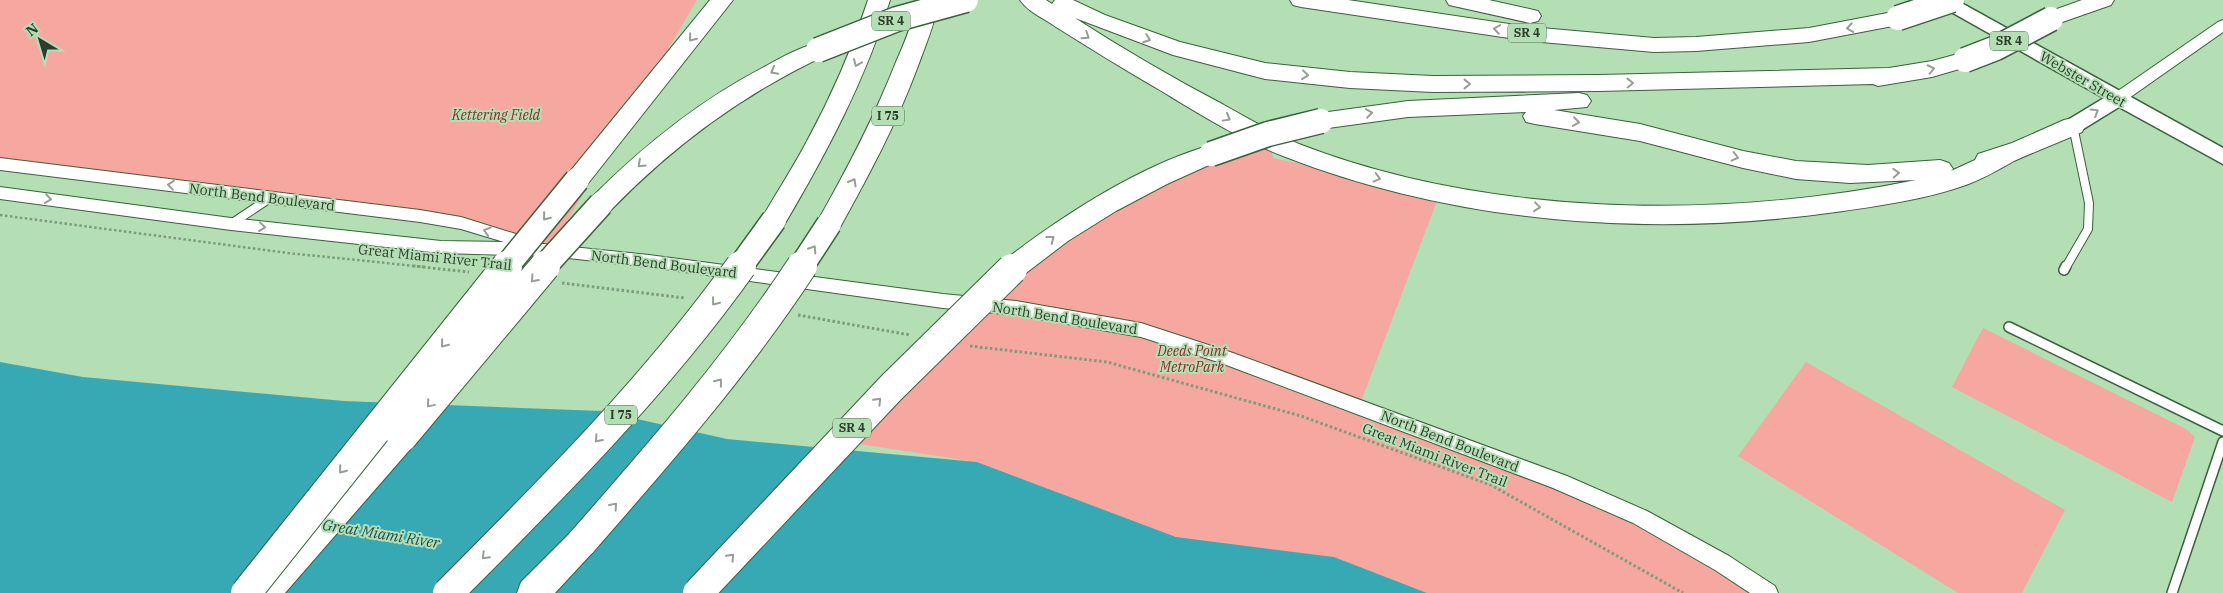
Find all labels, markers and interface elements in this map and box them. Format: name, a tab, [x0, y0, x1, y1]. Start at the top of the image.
road number: SR 4	[872, 12, 910, 30]
north arrow	[15, 15, 65, 65]
text: N	[22, 19, 42, 40]
road number: SR 4	[1508, 23, 1546, 42]
one-way arrow	[1846, 23, 1855, 33]
one-way arrow	[1493, 24, 1502, 34]
one-way arrow	[1081, 30, 1090, 40]
road number: SR 4	[1990, 31, 2028, 50]
one-way arrow	[689, 32, 697, 41]
one-way arrow	[1143, 33, 1151, 43]
street label: Webster Street	[2037, 47, 2129, 111]
one-way arrow	[853, 58, 864, 67]
one-way arrow	[770, 64, 779, 74]
one-way arrow	[1926, 64, 1935, 75]
one-way arrow	[1301, 69, 1309, 80]
one-way arrow	[1626, 77, 1634, 88]
one-way arrow	[1464, 79, 1472, 89]
park label: Kettering Field	[451, 106, 541, 124]
road number: I 75	[872, 106, 904, 125]
one-way arrow	[1365, 109, 1374, 119]
one-way arrow	[2089, 109, 2099, 118]
one-way arrow	[1222, 111, 1231, 121]
one-way arrow	[1572, 116, 1581, 126]
one-way arrow	[1730, 151, 1739, 162]
one-way arrow	[638, 158, 647, 167]
one-way arrow	[1892, 167, 1900, 178]
one-way arrow	[1373, 172, 1382, 183]
street label: North Bend Boulevard	[188, 179, 336, 215]
one-way arrow	[847, 179, 857, 188]
one-way arrow	[166, 180, 174, 191]
one-way arrow	[44, 194, 53, 204]
one-way arrow	[1533, 201, 1541, 212]
one-way arrow	[543, 212, 552, 221]
one-way arrow	[258, 221, 266, 232]
one-way arrow	[483, 227, 492, 237]
one-way arrow	[1045, 237, 1054, 245]
street label: Great Miami River Trail	[357, 240, 513, 274]
street label: North Bend Boulevard	[590, 246, 738, 282]
one-way arrow	[807, 246, 816, 255]
one-way arrow	[531, 274, 540, 283]
one-way arrow	[713, 296, 721, 305]
street label: North Bend Boulevard	[991, 298, 1139, 338]
one-way arrow	[442, 338, 450, 347]
park label: Deeds Point MetroPark	[1156, 342, 1228, 376]
one-way arrow	[713, 378, 722, 388]
one-way arrow	[427, 398, 435, 407]
one-way arrow	[873, 398, 882, 407]
road number: I 75	[605, 406, 637, 424]
street label: North Bend Boulevard	[1378, 406, 1522, 476]
road number: SR 4	[833, 418, 871, 438]
street label: Great Miami River Trail	[1360, 419, 1510, 491]
one-way arrow	[595, 434, 604, 443]
one-way arrow	[340, 464, 348, 473]
one-way arrow	[608, 502, 617, 511]
water label: Great Miami River	[321, 515, 442, 552]
one-way arrow	[482, 550, 491, 559]
one-way arrow	[725, 554, 734, 563]

